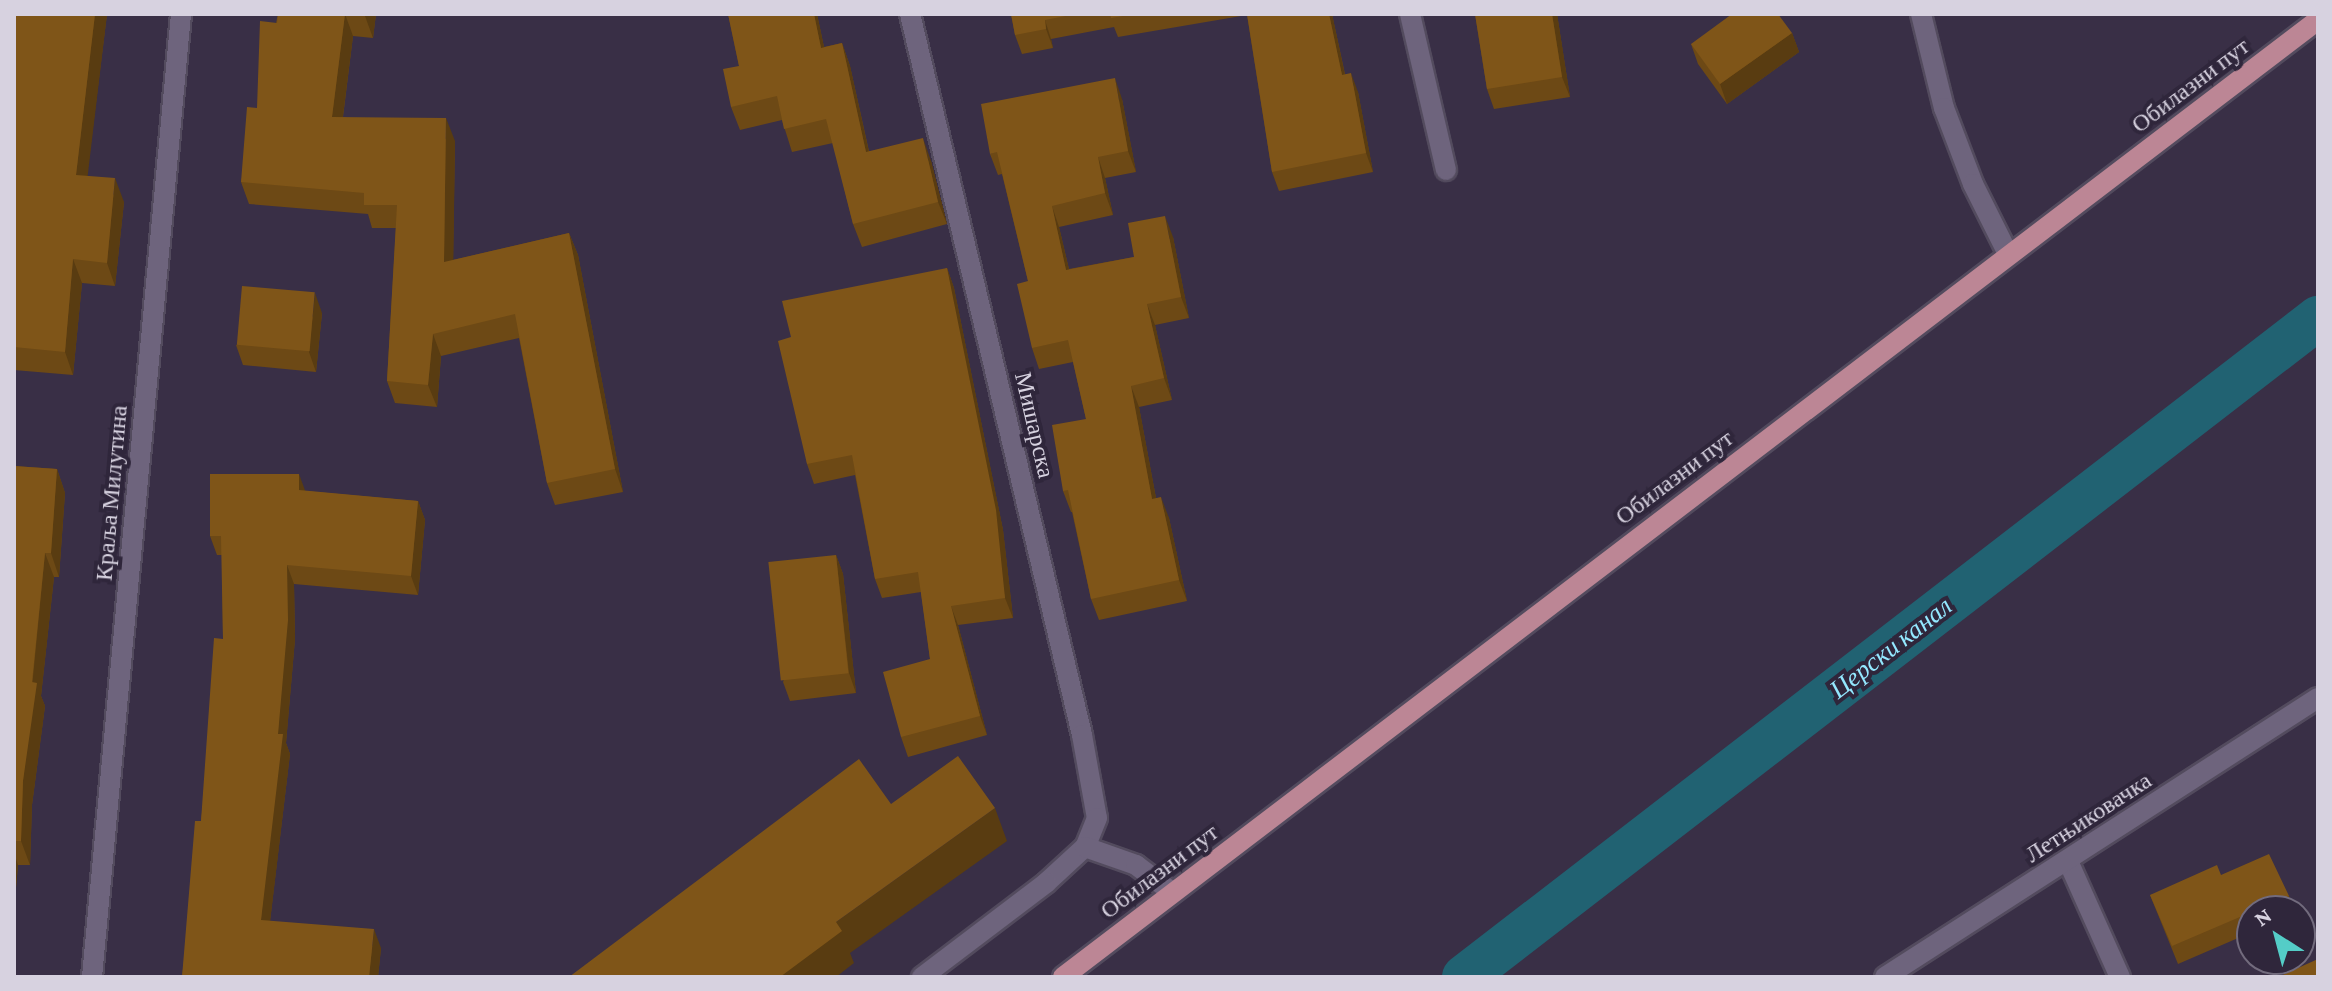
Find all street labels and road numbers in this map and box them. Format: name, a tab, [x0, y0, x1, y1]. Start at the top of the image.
street label: Обилазни пут	[2125, 31, 2255, 139]
street label: Мишарска	[1009, 369, 1061, 481]
street label: Краља Милутина	[89, 404, 133, 582]
street label: Обилазни пут	[1609, 423, 1739, 531]
street label: Летњиковачка	[2020, 766, 2156, 868]
street label: Обилазни пут	[1094, 817, 1224, 925]

